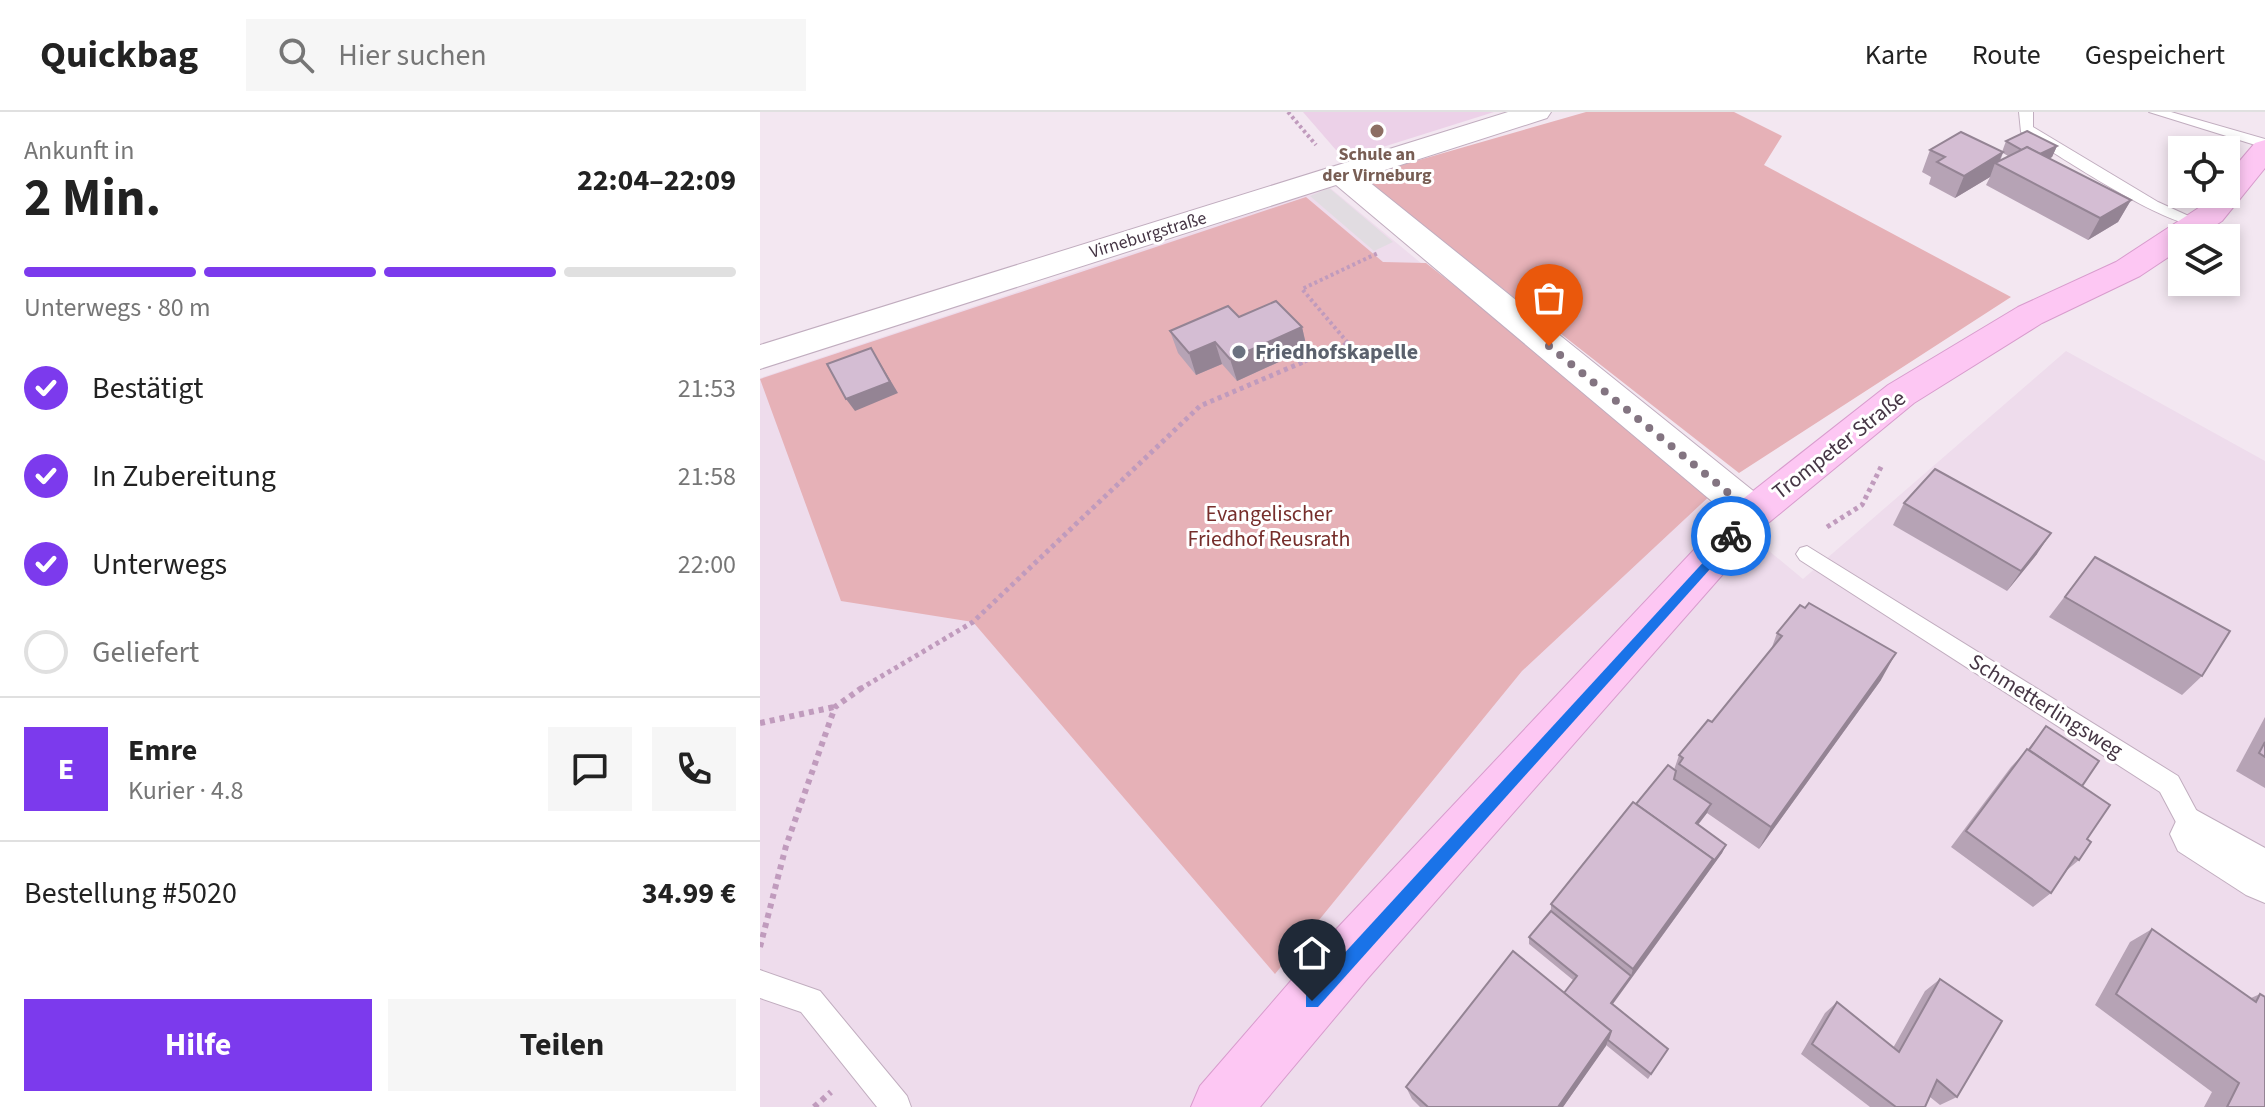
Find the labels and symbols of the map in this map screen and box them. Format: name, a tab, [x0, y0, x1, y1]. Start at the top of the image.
marker: Schule an der Virneburg	[1368, 122, 1386, 140]
place label: Schule an der Virneburg	[1322, 142, 1432, 188]
street label: Virneburgstraße	[1086, 205, 1210, 265]
pin	[1515, 264, 1583, 346]
place label: Friedhofskapelle	[1255, 336, 1418, 368]
marker: Friedhofskapelle	[1230, 343, 1248, 361]
street label: Trompeter Straße	[1765, 383, 1913, 507]
courier	[1691, 496, 1771, 576]
park label: Evangelischer Friedhof Reusrath	[1188, 498, 1350, 555]
street label: Schmetterlingsweg	[1963, 646, 2129, 766]
pin	[1278, 919, 1346, 1001]

